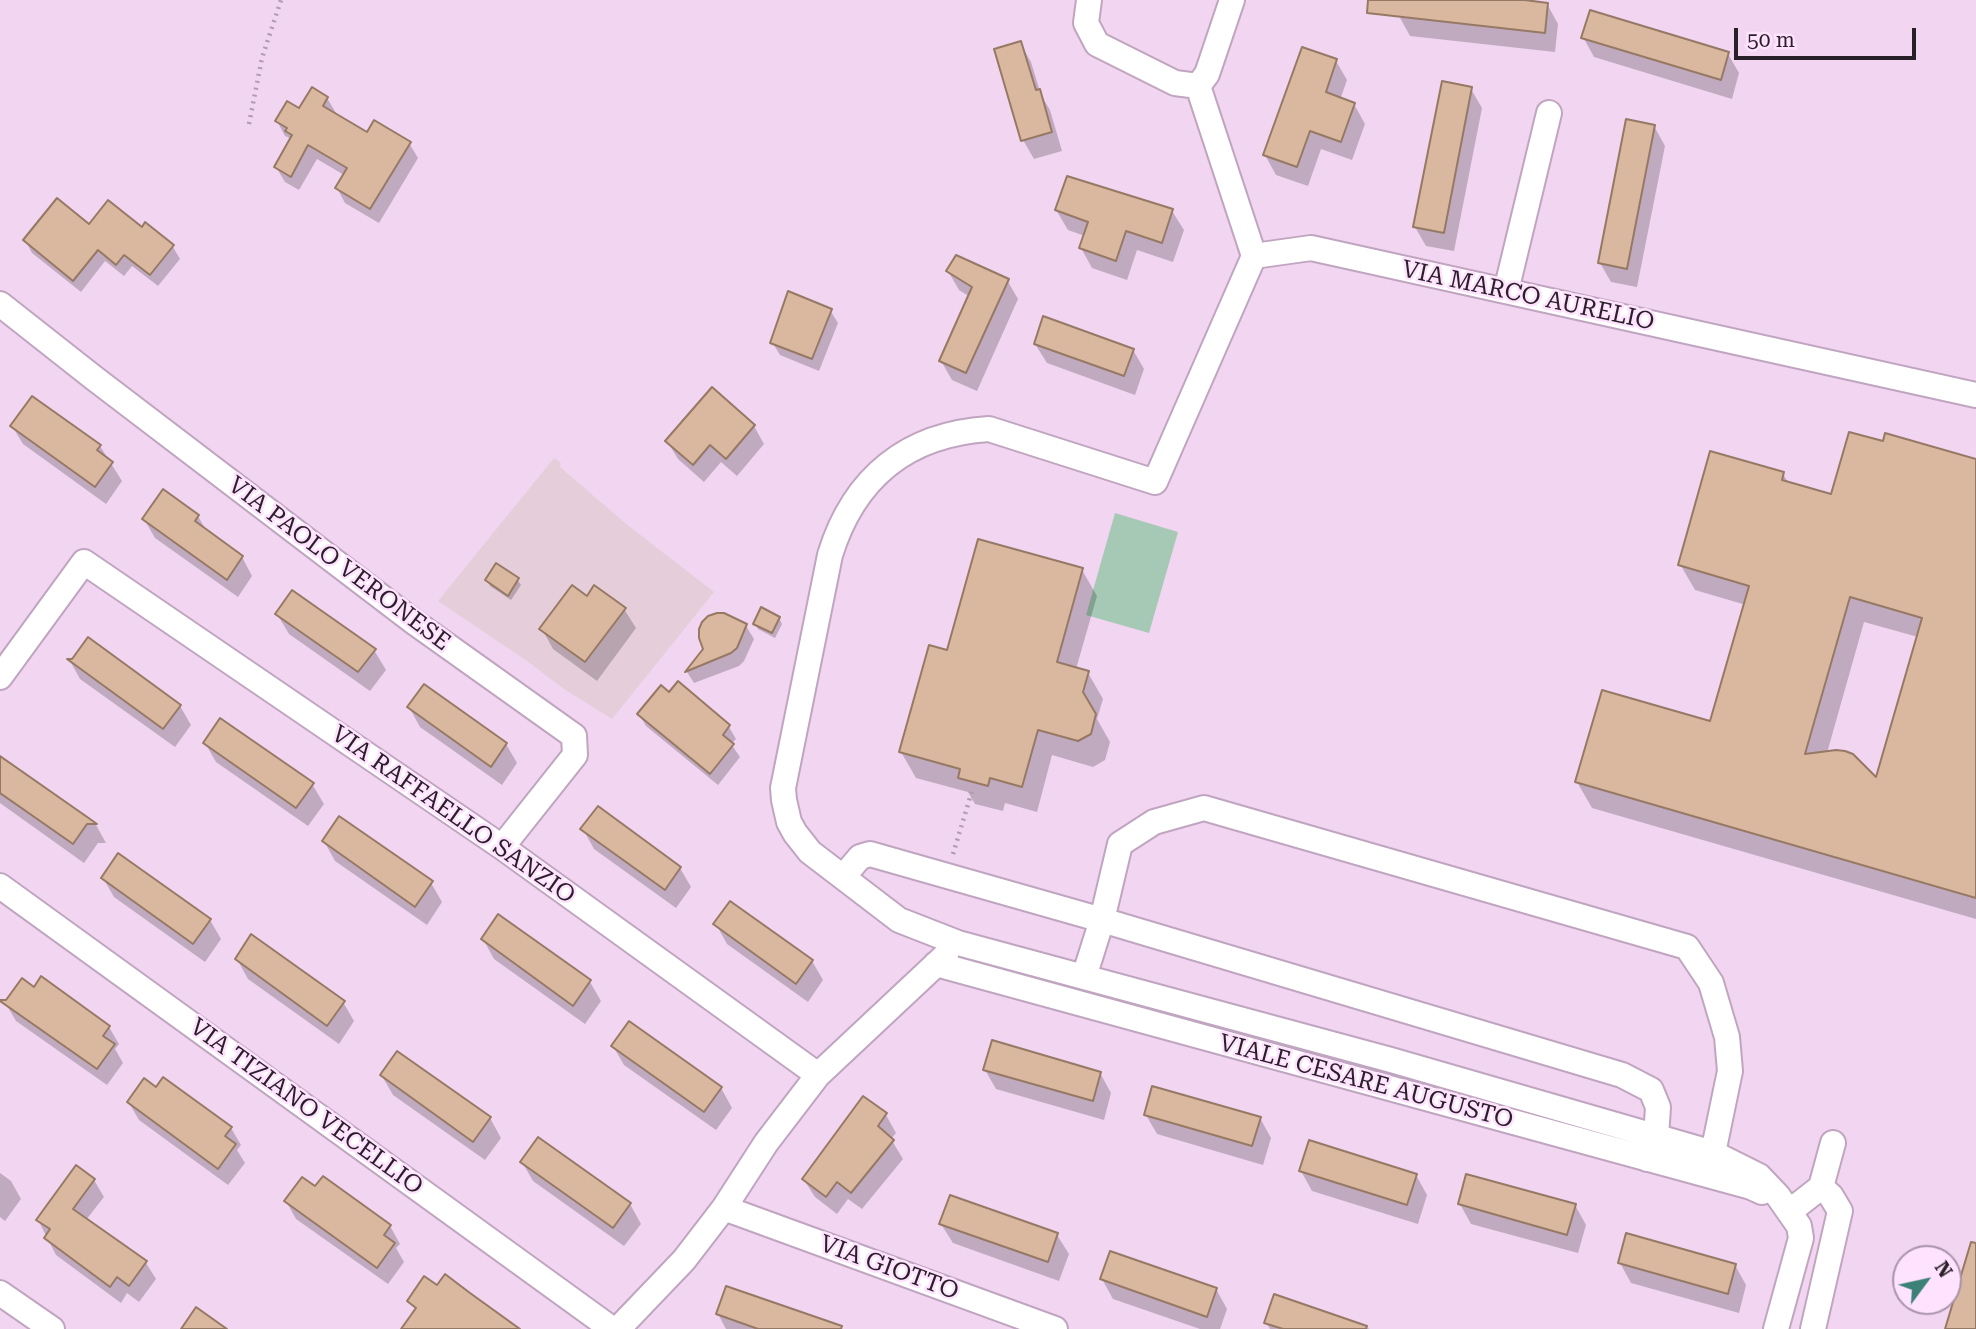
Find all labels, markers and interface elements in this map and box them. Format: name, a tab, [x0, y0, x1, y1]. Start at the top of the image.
scale bar	[1738, 14, 1920, 58]
text: 50 m	[1747, 28, 1795, 52]
street label: VIA MARCO AURELIO	[1399, 255, 1657, 337]
street label: VIA PAOLO VERONESE	[222, 471, 456, 657]
street label: VIA RAFFAELLO SANZIO	[326, 720, 580, 910]
street label: VIA TIZIANO VECELLIO	[184, 1013, 428, 1201]
street label: VIALE CESARE AUGUSTO	[1216, 1029, 1516, 1135]
street label: VIA GIOTTO	[816, 1230, 962, 1306]
north arrow	[1892, 1245, 1962, 1315]
text: N	[1930, 1257, 1957, 1282]

